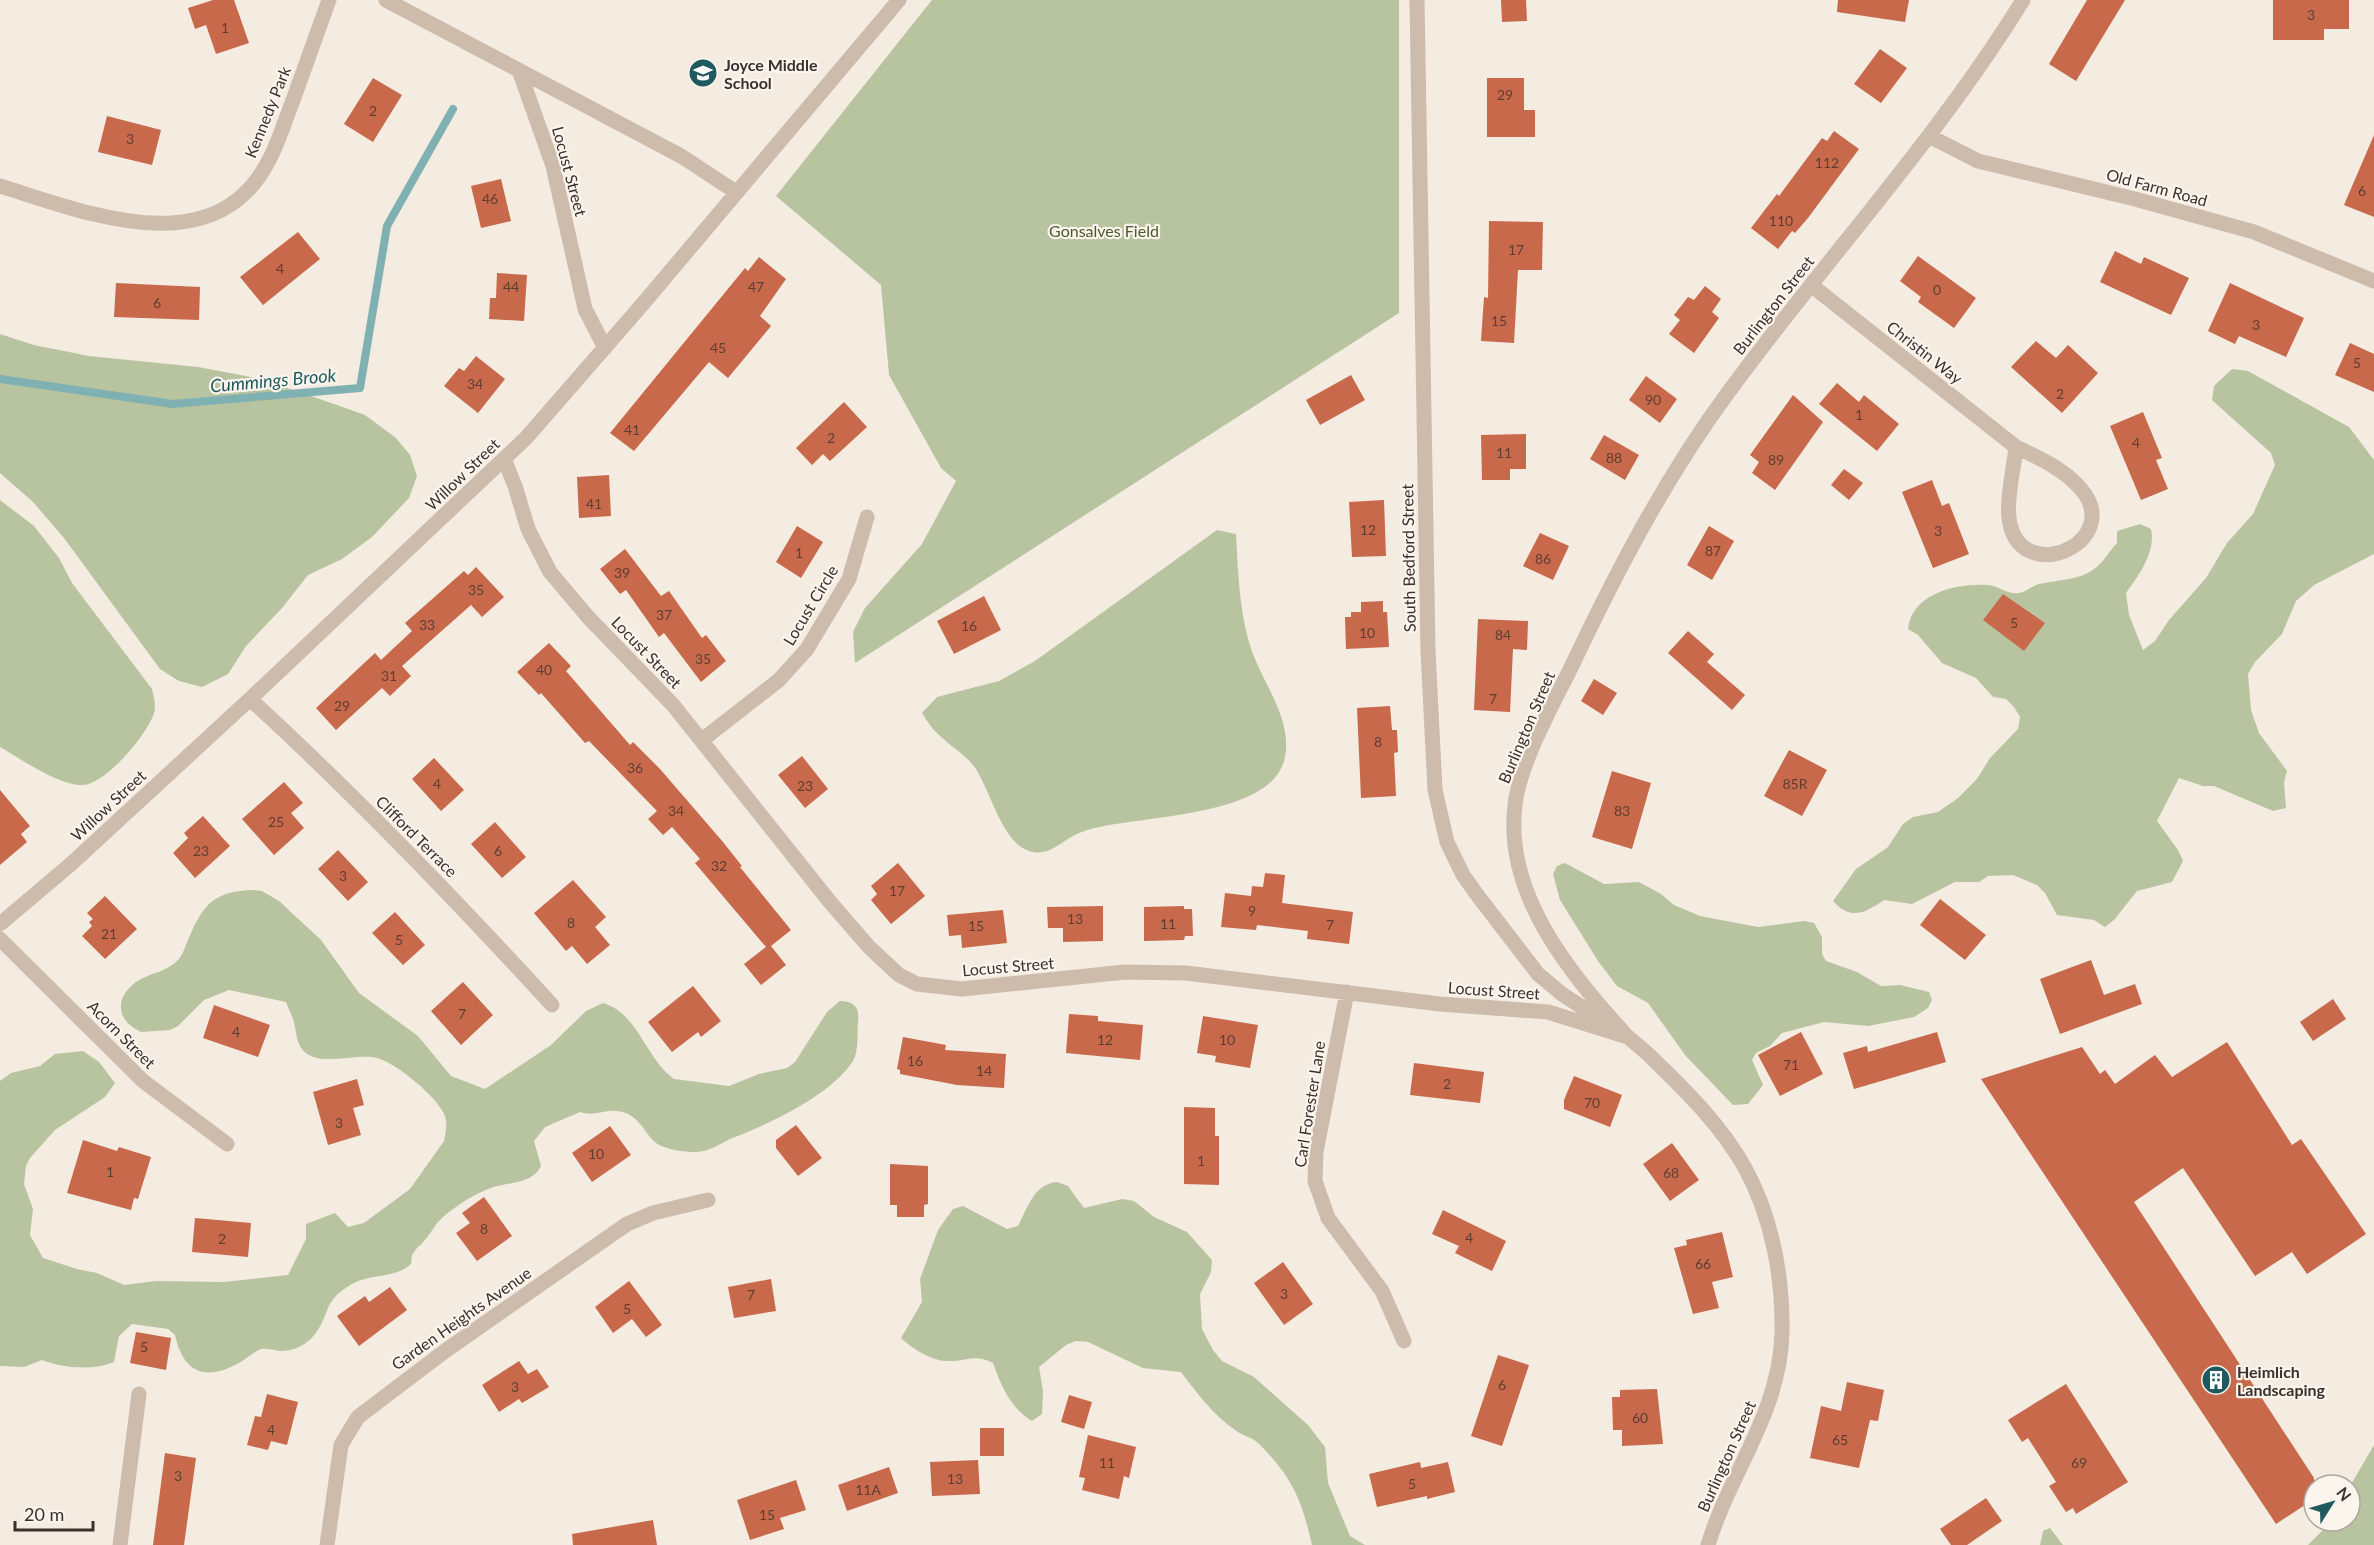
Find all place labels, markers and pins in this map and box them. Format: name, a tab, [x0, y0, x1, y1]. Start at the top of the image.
place label: Joyce Middle School	[724, 55, 818, 92]
school or university icon: Joyce Middle School	[687, 57, 719, 89]
place label: Heimlich Landscaping	[2237, 1362, 2326, 1399]
building icon: Heimlich Landscaping	[2200, 1364, 2232, 1396]

